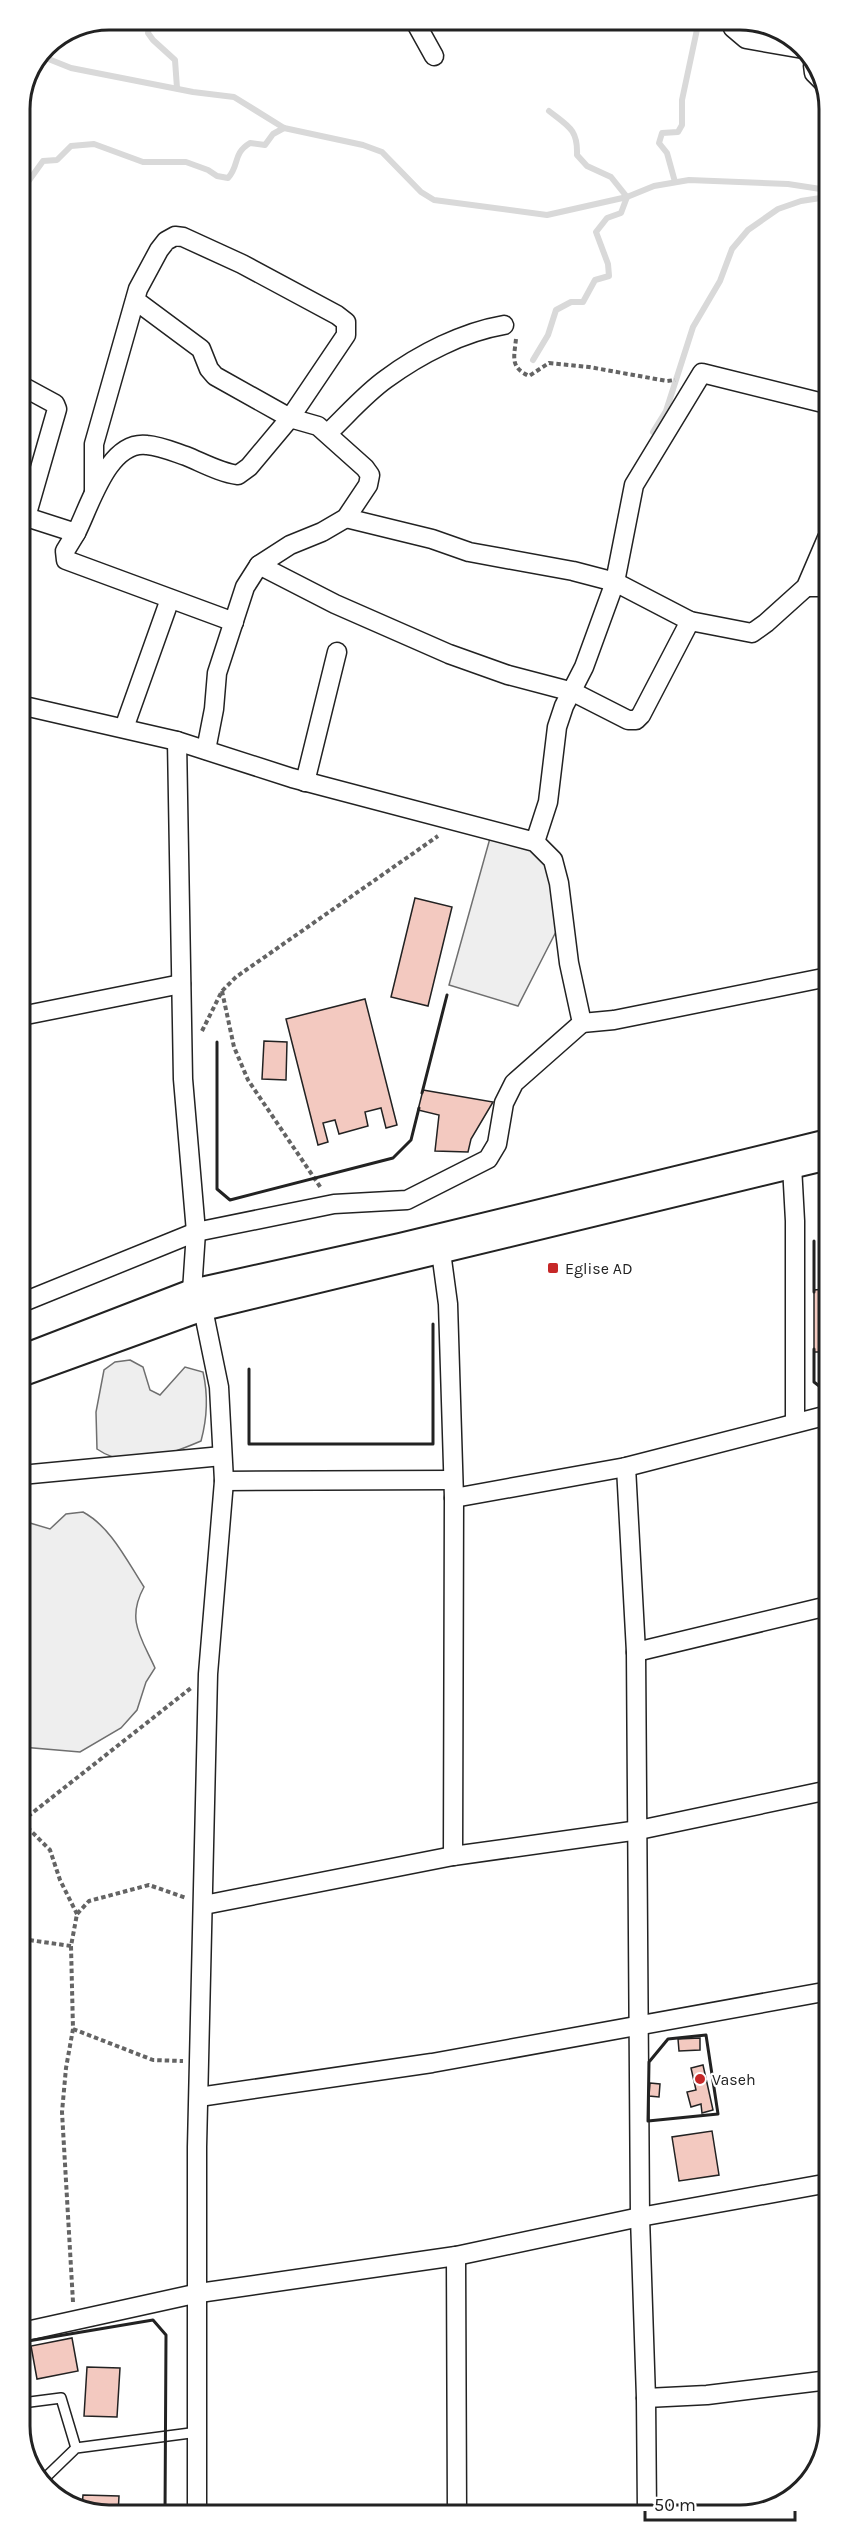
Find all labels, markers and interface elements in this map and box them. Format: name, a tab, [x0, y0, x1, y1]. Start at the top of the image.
place label: Eglise AD	[565, 1259, 632, 1278]
marker: Eglise AD	[546, 1261, 560, 1275]
place label: Vaseh	[712, 2070, 756, 2089]
marker: Vaseh	[693, 2072, 707, 2086]
scale bar	[645, 2484, 795, 2522]
text: 50 m	[654, 2494, 696, 2516]

